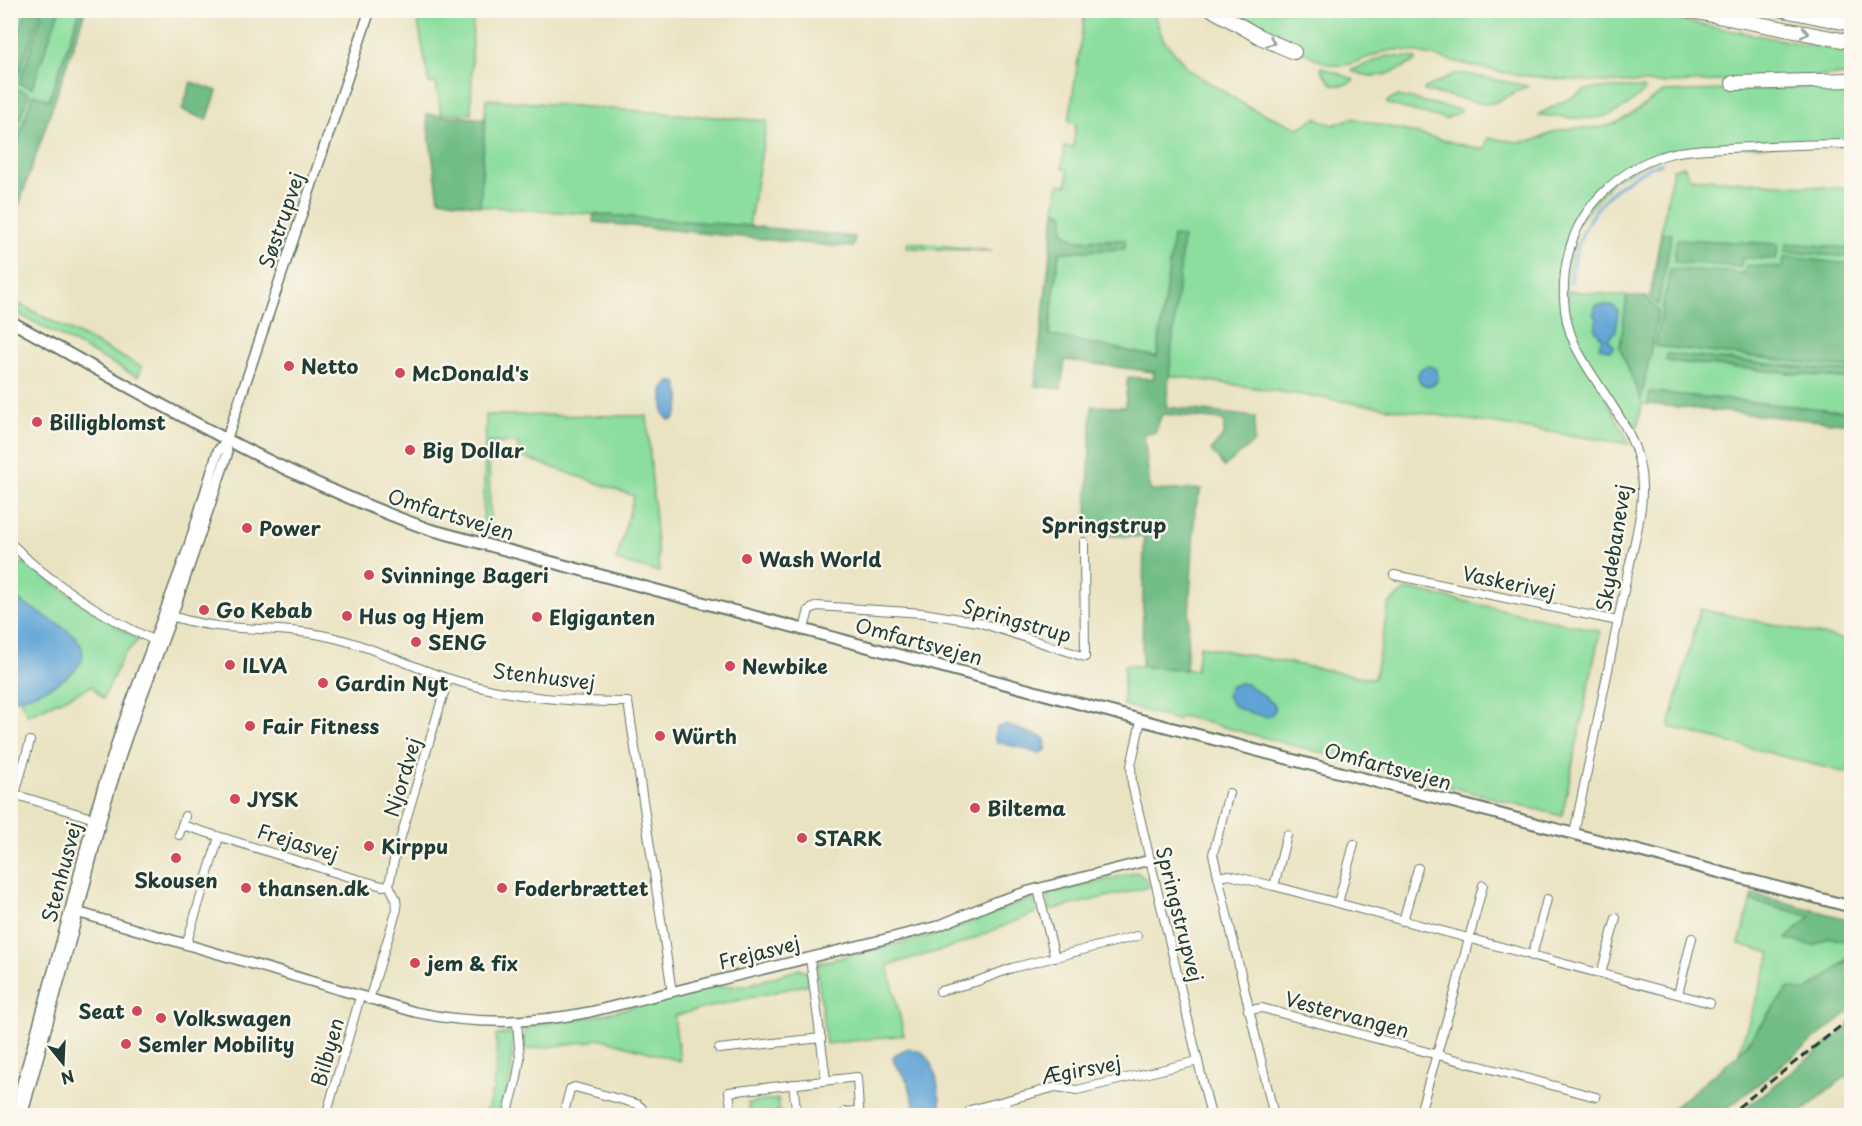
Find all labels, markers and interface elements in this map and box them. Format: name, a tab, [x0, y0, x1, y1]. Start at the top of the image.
one-way arrow	[1800, 26, 1810, 39]
one-way arrow	[1265, 35, 1276, 47]
street label: Søstrupvej	[251, 168, 311, 272]
place label: Netto	[301, 351, 359, 381]
place label: McDonald's	[412, 358, 529, 388]
marker: Netto	[282, 359, 296, 373]
marker: McDonald's	[393, 366, 407, 380]
place label: Billigblomst	[49, 407, 166, 437]
marker: Billigblomst	[30, 415, 44, 429]
place label: Big Dollar	[422, 435, 525, 465]
marker: Big Dollar	[403, 443, 417, 457]
street label: Omfartsvejen	[384, 481, 518, 547]
street label: Skydebanevej	[1588, 482, 1638, 614]
district label: Springstrup	[1042, 508, 1166, 540]
place label: Power	[259, 513, 321, 543]
marker: Power	[240, 521, 254, 535]
place label: Wash World	[759, 544, 882, 574]
marker: Wash World	[740, 552, 754, 566]
street label: Vaskerivej	[1460, 557, 1558, 607]
place label: Svinninge Bageri	[381, 560, 549, 590]
marker: Svinninge Bageri	[362, 568, 376, 582]
street label: Springstrup	[959, 590, 1075, 650]
place label: Go Kebab	[216, 595, 313, 625]
place label: Hus og Hjem	[359, 601, 484, 631]
place label: Elgiganten	[549, 602, 655, 632]
marker: Go Kebab	[197, 603, 211, 617]
marker: Hus og Hjem	[340, 609, 354, 623]
marker: Elgiganten	[530, 610, 544, 624]
street label: Omfartsvejen	[852, 610, 986, 672]
place label: SENG	[428, 627, 487, 657]
marker: SENG	[409, 635, 423, 649]
place label: ILVA	[242, 650, 288, 680]
place label: Newbike	[742, 651, 828, 681]
street label: Stenhusvej	[491, 655, 597, 697]
marker: ILVA	[223, 658, 237, 672]
marker: Newbike	[723, 659, 737, 673]
place label: Gardin Nyt	[335, 668, 449, 698]
marker: Gardin Nyt	[316, 676, 330, 690]
place label: Fair Fitness	[262, 711, 380, 741]
marker: Fair Fitness	[243, 719, 257, 733]
place label: Würth	[672, 721, 737, 751]
marker: Würth	[653, 729, 667, 743]
street label: Njordvej	[376, 734, 428, 820]
street label: Omfartsvejen	[1321, 735, 1455, 797]
place label: JYSK	[247, 784, 299, 814]
marker: JYSK	[228, 792, 242, 806]
place label: Biltema	[987, 793, 1066, 823]
marker: Biltema	[968, 801, 982, 815]
street label: Frejasvej	[254, 815, 342, 869]
street label: Stenhusvej	[33, 818, 89, 926]
place label: STARK	[814, 823, 882, 853]
place label: Kirppu	[381, 831, 448, 861]
marker: STARK	[795, 831, 809, 845]
marker: Kirppu	[362, 839, 376, 853]
street label: Springstrupvej	[1149, 843, 1211, 985]
marker: Skousen	[169, 851, 183, 865]
place label: Skousen	[134, 865, 218, 895]
place label: thansen.dk	[258, 873, 370, 903]
place label: Foderbrættet	[514, 873, 649, 903]
marker: thansen.dk	[239, 881, 253, 895]
marker: Foderbrættet	[495, 881, 509, 895]
street label: Frejasvej	[715, 927, 803, 977]
place label: jem & fix	[424, 948, 518, 978]
marker: jem & fix	[408, 956, 422, 970]
street label: Vestervangen	[1281, 983, 1413, 1045]
place label: Seat	[78, 996, 125, 1026]
place label: Volkswagen	[173, 1003, 291, 1033]
marker: Seat	[130, 1004, 144, 1018]
marker: Volkswagen	[154, 1011, 168, 1025]
street label: Bilbyen	[303, 1014, 351, 1090]
place label: Semler Mobility	[138, 1029, 295, 1059]
north arrow	[33, 1033, 93, 1093]
marker: Semler Mobility	[119, 1037, 133, 1051]
street label: Ægirsvej	[1039, 1047, 1123, 1091]
text: N	[58, 1065, 78, 1092]

